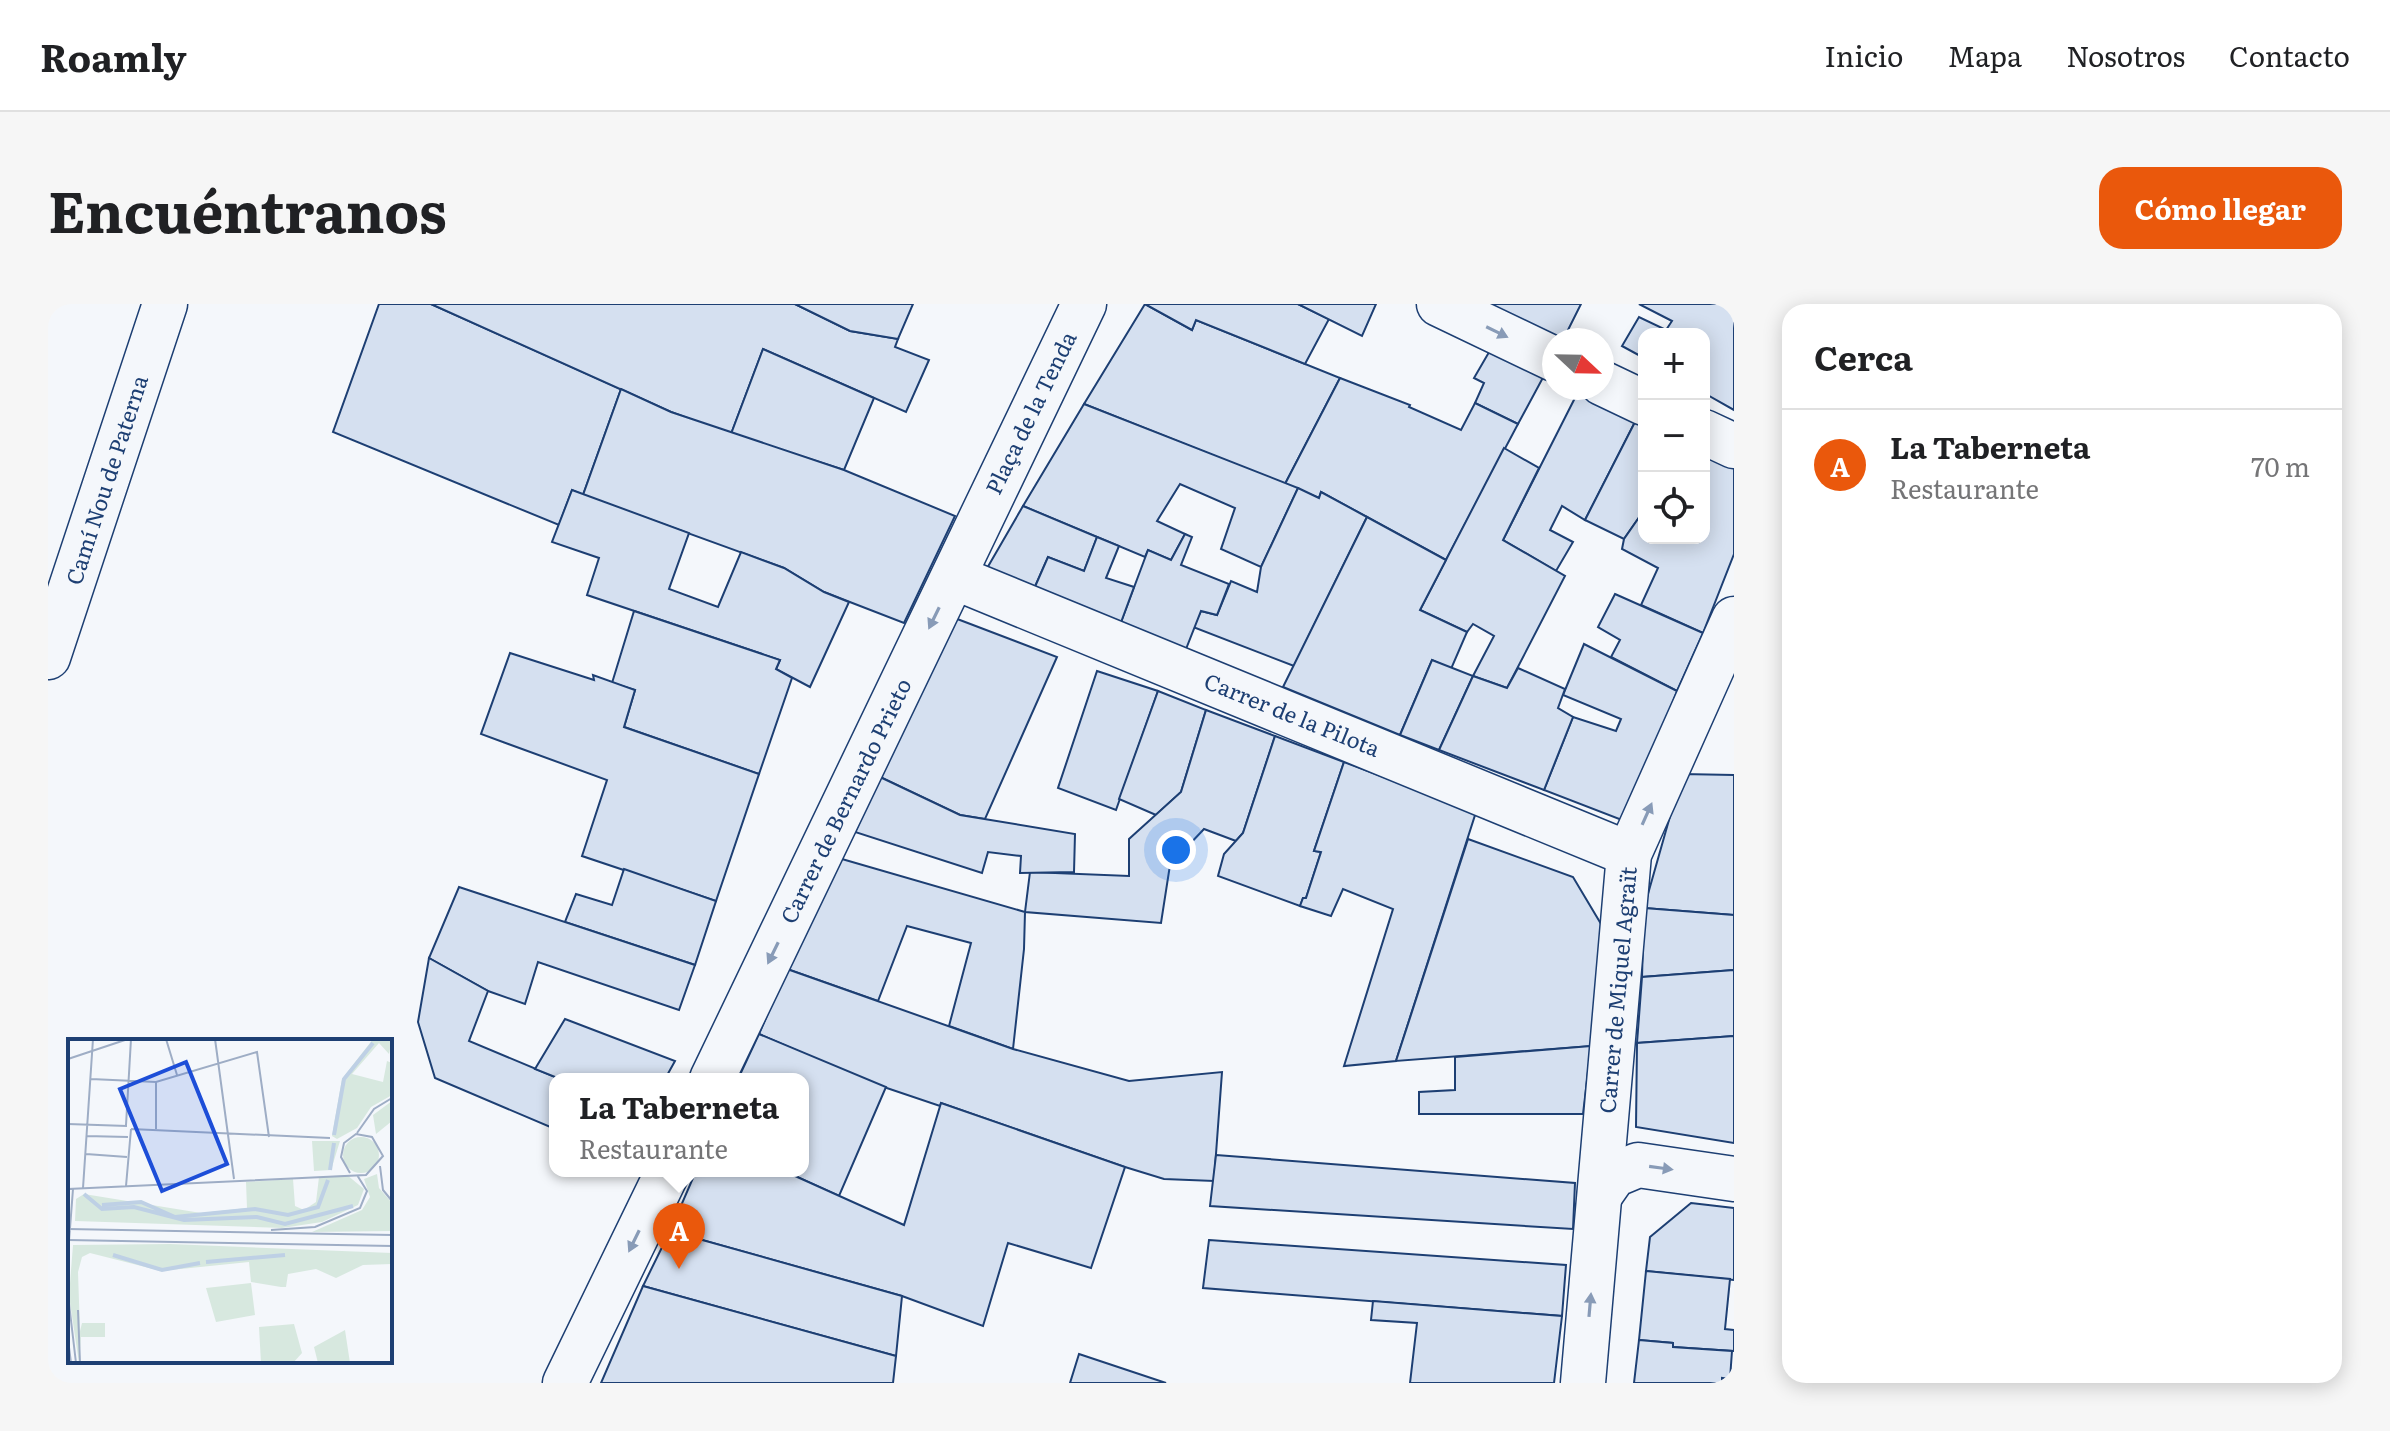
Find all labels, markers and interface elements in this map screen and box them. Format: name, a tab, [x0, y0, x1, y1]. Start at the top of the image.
text: Roamly	[40, 27, 186, 84]
text: Inicio	[1824, 34, 1903, 76]
text: Mapa	[1947, 34, 2022, 76]
text: Nosotros	[2066, 34, 2185, 76]
text: Contacto	[2229, 34, 2350, 76]
text: Encuéntranos	[48, 167, 447, 250]
button: Cómo llegar	[2099, 167, 2342, 249]
street label: Plaça de la Tenda	[976, 325, 1084, 500]
one-way arrow	[1485, 325, 1508, 339]
north arrow	[1542, 328, 1614, 400]
map controls	[1638, 328, 1710, 544]
button: +	[1638, 328, 1710, 400]
text: Cerca	[1814, 331, 1913, 381]
street label: Camí Nou de Paterna	[56, 370, 155, 589]
button: −	[1638, 400, 1710, 472]
text: La Taberneta	[1890, 424, 2090, 468]
text: A	[1830, 446, 1850, 485]
text: 70 m	[2251, 446, 2310, 485]
text: Restaurante	[1890, 468, 2039, 507]
button: locate	[1638, 472, 1710, 544]
one-way arrow	[927, 606, 941, 630]
street label: Carrer de la Pilota	[1200, 663, 1386, 764]
street label: Carrer de Bernardo Prieto	[771, 672, 918, 929]
one-way arrow	[1641, 802, 1654, 825]
your location	[1156, 830, 1196, 870]
street label: Carrer de Miquel Agraït	[1589, 865, 1644, 1115]
one-way arrow	[766, 942, 780, 965]
inset map	[68, 1039, 392, 1363]
popup	[549, 1073, 809, 1177]
text: La Taberneta	[579, 1084, 779, 1128]
text: Restaurante	[579, 1128, 728, 1167]
one-way arrow	[1649, 1162, 1674, 1175]
pin: A	[653, 1203, 705, 1269]
one-way arrow	[627, 1230, 641, 1253]
one-way arrow	[1584, 1292, 1597, 1317]

